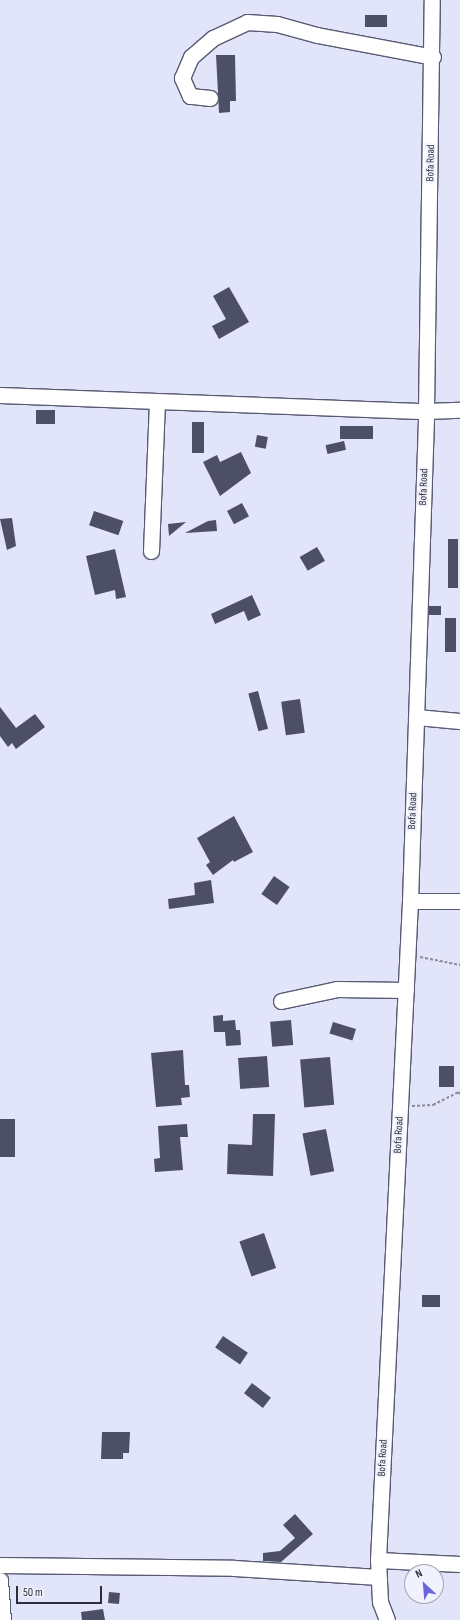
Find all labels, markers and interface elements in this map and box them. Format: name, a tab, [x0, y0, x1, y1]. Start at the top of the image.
street label: Bofa Road	[424, 144, 438, 182]
street label: Bofa Road	[417, 468, 431, 506]
street label: Bofa Road	[406, 792, 420, 830]
street label: Bofa Road	[391, 1116, 407, 1154]
street label: Bofa Road	[375, 1439, 391, 1477]
north arrow	[404, 1564, 444, 1604]
text: N	[413, 1567, 424, 1581]
scale bar	[18, 1578, 104, 1604]
text: 50 m	[23, 1585, 43, 1600]

